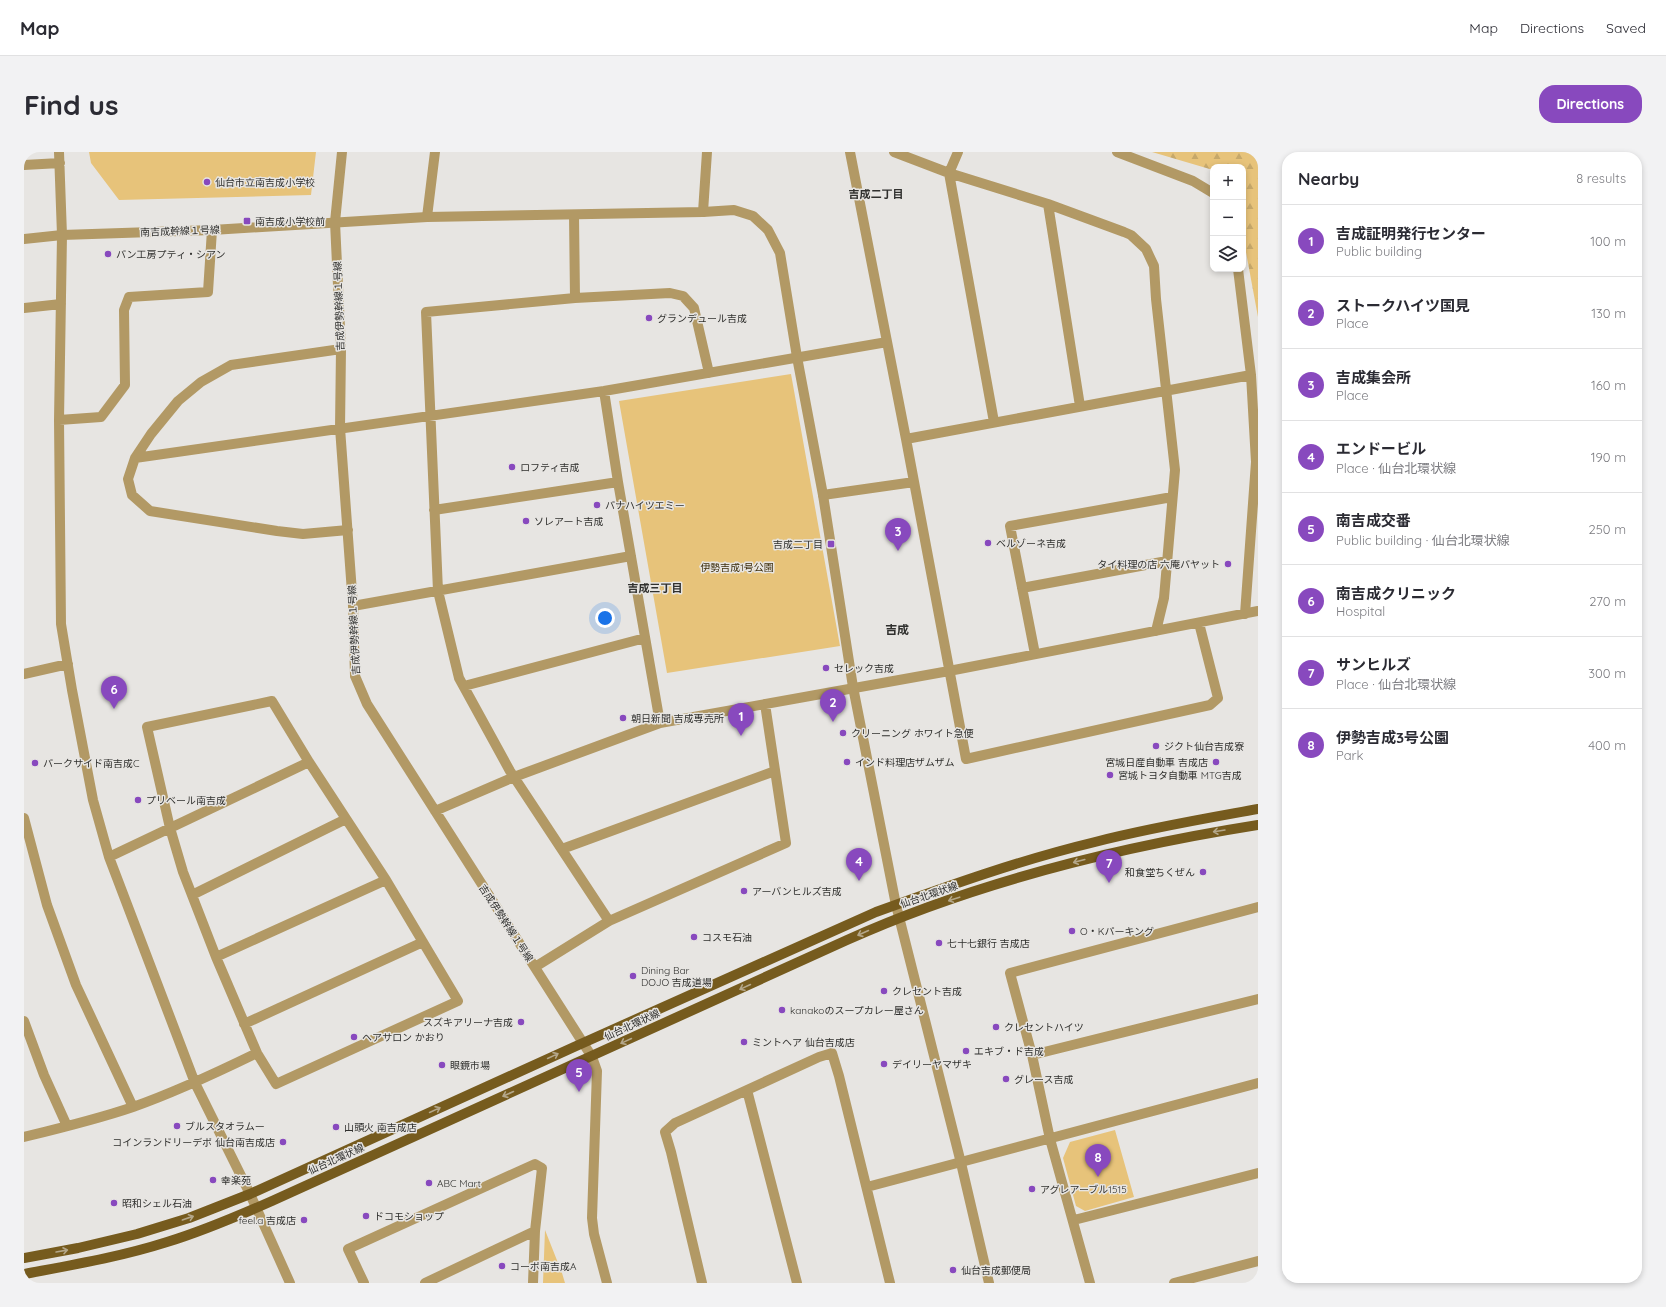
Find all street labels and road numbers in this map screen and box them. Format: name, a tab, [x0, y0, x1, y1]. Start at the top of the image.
street label: 南吉成幹線１号線	[140, 223, 220, 239]
street label: 吉成伊勢幹線１号線	[331, 261, 347, 351]
street label: 吉成伊勢幹線１号線	[345, 585, 363, 675]
street label: 仙台北環状線	[899, 879, 959, 911]
street label: 吉成伊勢幹線１号線	[476, 882, 536, 964]
street label: 仙台北環状線	[602, 1006, 662, 1044]
street label: 仙台北環状線	[306, 1141, 366, 1177]

